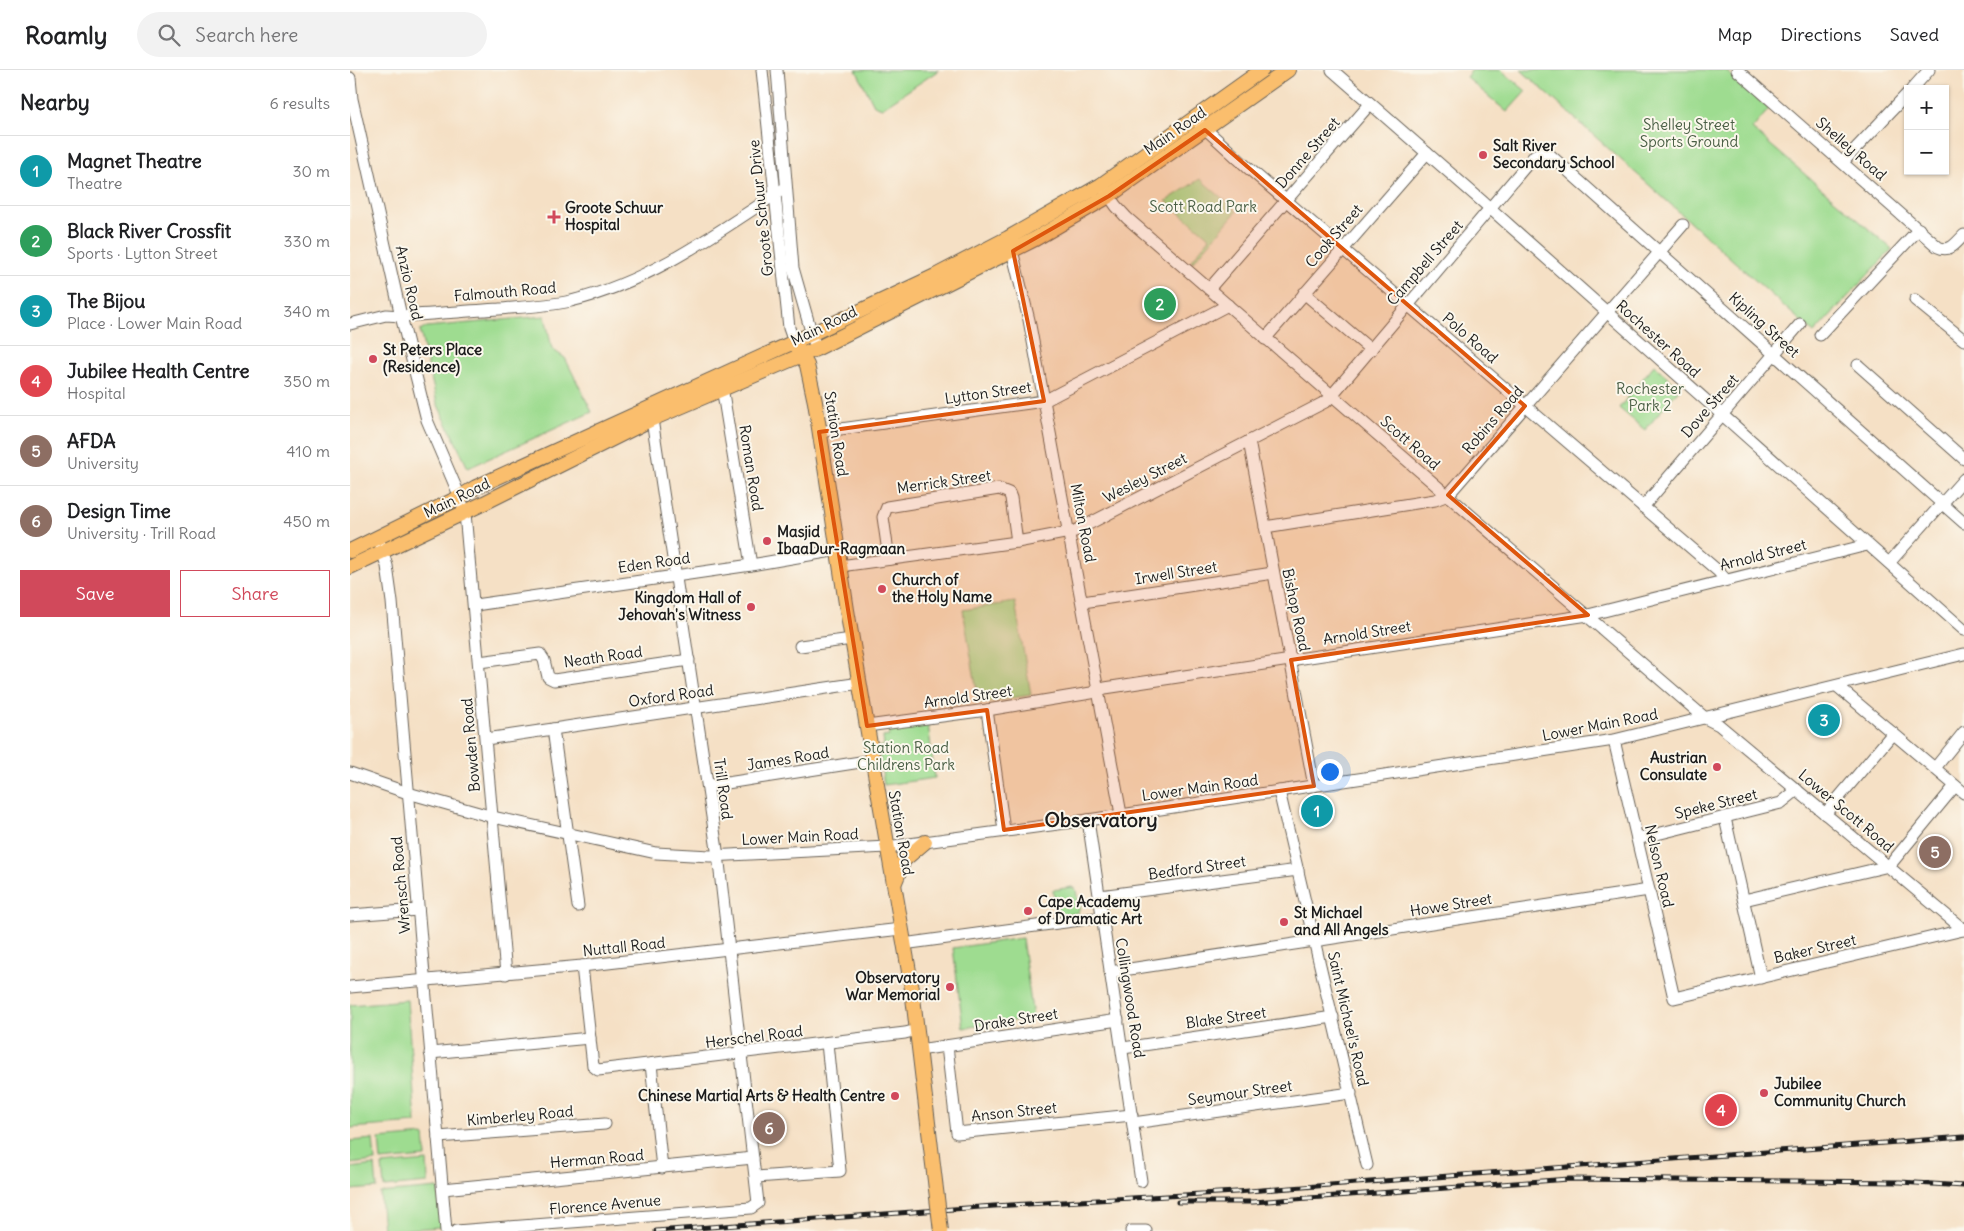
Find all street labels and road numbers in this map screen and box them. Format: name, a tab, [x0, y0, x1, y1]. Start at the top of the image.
street label: Main Road	[1140, 102, 1210, 159]
street label: Donne Street	[1272, 113, 1344, 192]
street label: Shelley Road	[1812, 113, 1891, 184]
street label: Groote Schuur Drive	[744, 139, 777, 277]
street label: Cook Street	[1301, 200, 1366, 271]
street label: Campbell Street	[1382, 216, 1467, 309]
street label: Anzio Road	[392, 244, 427, 322]
street label: Falmouth Road	[453, 278, 557, 305]
street label: Kipling Street	[1725, 288, 1804, 361]
street label: Rochester Road	[1612, 296, 1705, 382]
street label: Main Road	[788, 301, 860, 350]
street label: Polo Road	[1439, 308, 1502, 367]
street label: Dove Street	[1677, 370, 1742, 441]
street label: Lytton Street	[943, 377, 1032, 408]
street label: Robins Road	[1458, 382, 1527, 458]
street label: Station Road	[820, 390, 853, 478]
street label: Scott Road	[1377, 411, 1444, 474]
street label: Roman Road	[735, 423, 768, 513]
street label: Wesley Street	[1100, 448, 1190, 507]
street label: Merrick Street	[896, 466, 992, 497]
street label: Main Road	[421, 473, 493, 522]
street label: Milton Road	[1067, 482, 1100, 564]
street label: Arnold Street	[1718, 535, 1808, 574]
street label: Eden Road	[617, 548, 692, 577]
street label: Irwell Street	[1134, 557, 1218, 588]
street label: Bishop Road	[1278, 567, 1315, 653]
street label: Arnold Street	[1322, 616, 1412, 649]
street label: Neath Road	[562, 642, 644, 671]
street label: Oxford Road	[627, 680, 715, 711]
street label: Arnold Street	[923, 681, 1013, 712]
street label: Bowden Road	[457, 697, 484, 793]
street label: Lower Main Road	[1540, 704, 1660, 745]
street label: James Road	[745, 743, 831, 774]
street label: Trill Road	[710, 757, 737, 821]
street label: Lower Scott Road	[1795, 765, 1898, 856]
street label: Lower Main Road	[1140, 770, 1260, 805]
street label: Speke Street	[1673, 784, 1759, 823]
street label: Station Road	[885, 789, 918, 877]
street label: Nelson Road	[1641, 823, 1678, 909]
street label: Lower Main Road	[741, 824, 859, 849]
street label: Wrensch Road	[387, 835, 414, 934]
street label: Bedford Street	[1147, 851, 1247, 884]
street label: Howe Street	[1409, 889, 1493, 920]
street label: Baker Street	[1772, 930, 1858, 967]
street label: Nuttall Road	[582, 933, 666, 960]
street label: Collingwood Road	[1112, 936, 1149, 1060]
street label: Saint Michael's Road	[1324, 950, 1373, 1088]
street label: Blake Street	[1185, 1002, 1267, 1033]
street label: Drake Street	[973, 1004, 1059, 1035]
street label: Herschel Road	[704, 1021, 804, 1052]
street label: Seymour Street	[1187, 1076, 1293, 1109]
street label: Anson Street	[970, 1098, 1058, 1125]
street label: Kimberley Road	[466, 1101, 574, 1130]
street label: Herman Road	[549, 1145, 645, 1172]
street label: Florence Avenue	[548, 1190, 662, 1219]

